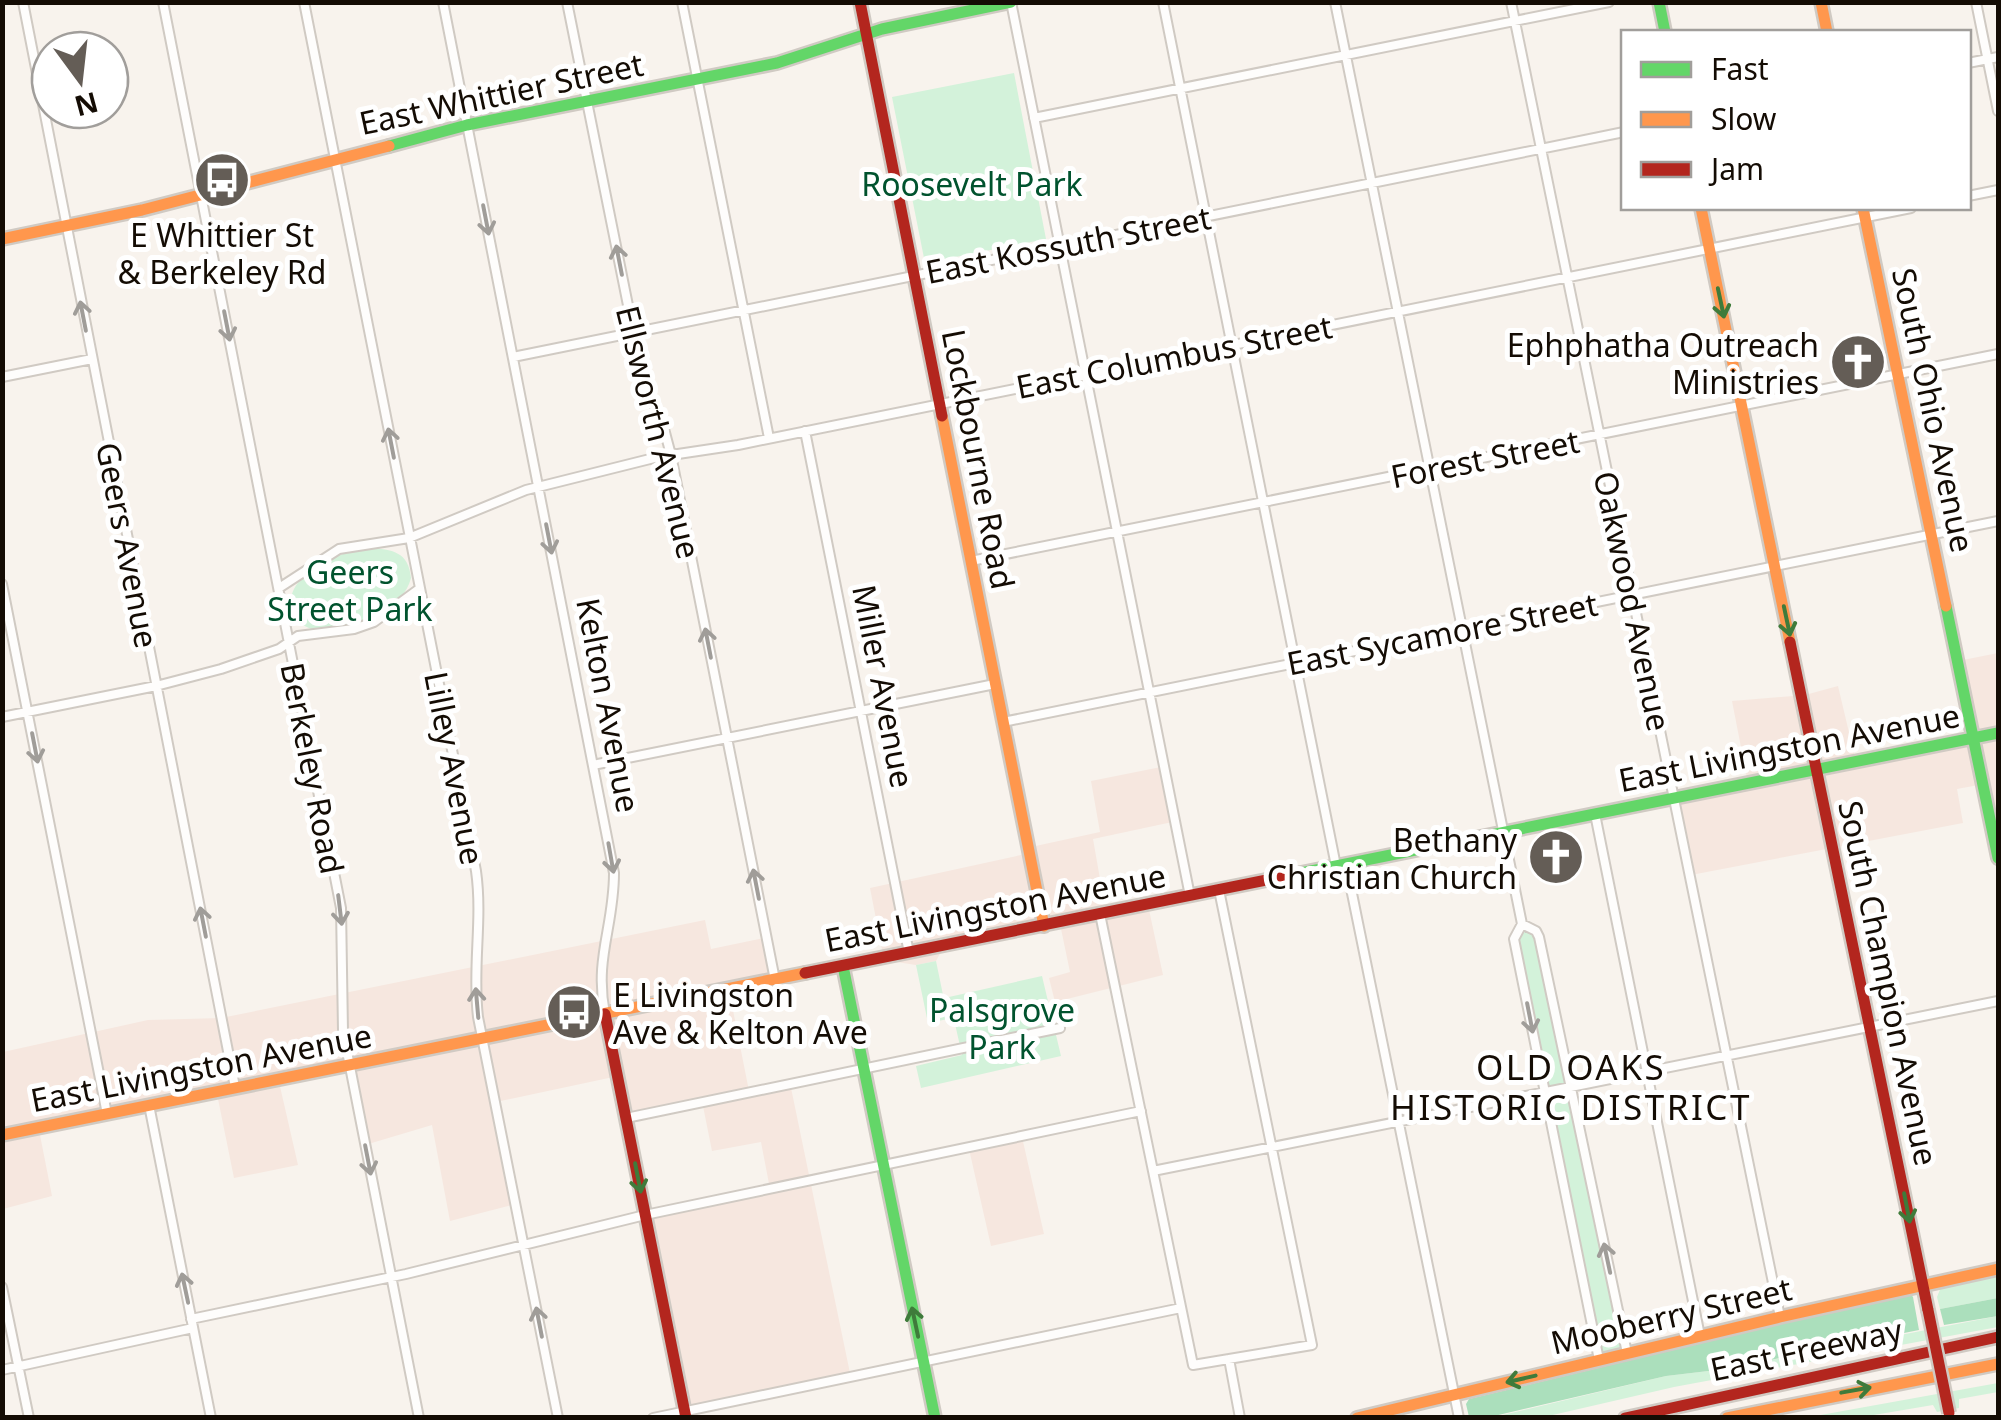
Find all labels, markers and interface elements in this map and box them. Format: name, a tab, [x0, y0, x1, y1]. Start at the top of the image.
north arrow	[30, 30, 130, 130]
legend	[1621, 30, 1971, 210]
street label: East Whittier Street	[355, 42, 647, 144]
text: Fast	[1711, 48, 1769, 89]
text: N	[71, 84, 103, 126]
text: Slow	[1711, 98, 1777, 139]
text: Jam	[1708, 148, 1764, 189]
bus stop icon: E Whittier St & Berkeley Rd	[192, 150, 252, 210]
park label: Roosevelt Park	[861, 162, 1083, 205]
street label: East Kossuth Street	[922, 195, 1214, 293]
one-way arrow	[477, 203, 496, 235]
place label: E Whittier St & Berkeley Rd	[118, 213, 326, 293]
one-way arrow	[608, 244, 627, 276]
street label: South Ohio Avenue	[1883, 264, 1985, 556]
one-way arrow	[1713, 286, 1732, 318]
one-way arrow	[73, 300, 92, 333]
street label: Ellsworth Avenue	[607, 301, 711, 563]
street label: East Columbus Street	[1012, 304, 1336, 408]
one-way arrow	[219, 309, 238, 341]
place label: Ephphatha Outreach Ministries	[1507, 323, 1819, 403]
street label: Lockbourne Road	[933, 325, 1025, 593]
church icon: Ephphatha Outreach Ministries	[1828, 332, 1888, 392]
street label: Forest Street	[1387, 419, 1583, 497]
one-way arrow	[380, 427, 399, 459]
street label: Geers Avenue	[87, 439, 169, 651]
street label: Oakwood Avenue	[1584, 467, 1682, 735]
one-way arrow	[540, 522, 559, 554]
park label: Geers Street Park	[267, 550, 433, 630]
street label: Miller Avenue	[843, 581, 925, 791]
street label: East Sycamore Street	[1283, 582, 1601, 684]
street label: Kelton Avenue	[567, 594, 651, 816]
one-way arrow	[1779, 604, 1798, 636]
one-way arrow	[698, 627, 717, 660]
street label: Berkeley Road	[271, 659, 355, 877]
street label: Lilley Avenue	[415, 668, 495, 868]
street label: East Livingston Avenue	[1615, 693, 1963, 801]
one-way arrow	[26, 732, 45, 764]
street label: South Champion Avenue	[1829, 797, 1949, 1169]
place label: Bethany Christian Church	[1267, 818, 1518, 898]
church icon: Bethany Christian Church	[1526, 827, 1586, 887]
one-way arrow	[602, 841, 621, 874]
street label: East Livingston Avenue	[821, 853, 1169, 961]
one-way arrow	[746, 869, 765, 901]
one-way arrow	[331, 893, 350, 925]
one-way arrow	[192, 907, 211, 939]
place label: E Livingston Ave & Kelton Ave	[613, 973, 868, 1053]
bus stop icon: E Livingston Ave & Kelton Ave	[544, 982, 604, 1042]
one-way arrow	[467, 987, 486, 1020]
park label: Palsgrove Park	[929, 988, 1075, 1068]
one-way arrow	[1521, 1001, 1540, 1033]
street label: East Livingston Avenue	[27, 1013, 375, 1121]
district label: OLD OAKS HISTORIC DISTRICT	[1390, 1043, 1752, 1130]
one-way arrow	[360, 1144, 379, 1176]
one-way arrow	[629, 1161, 648, 1193]
one-way arrow	[1898, 1191, 1917, 1223]
one-way arrow	[1597, 1243, 1615, 1275]
street label: Mooberry Street	[1546, 1266, 1796, 1364]
one-way arrow	[174, 1272, 193, 1304]
one-way arrow	[528, 1307, 547, 1339]
one-way arrow	[905, 1307, 924, 1339]
street label: East Freeway	[1706, 1308, 1907, 1390]
one-way arrow	[1506, 1371, 1538, 1389]
one-way arrow	[1840, 1380, 1872, 1399]

